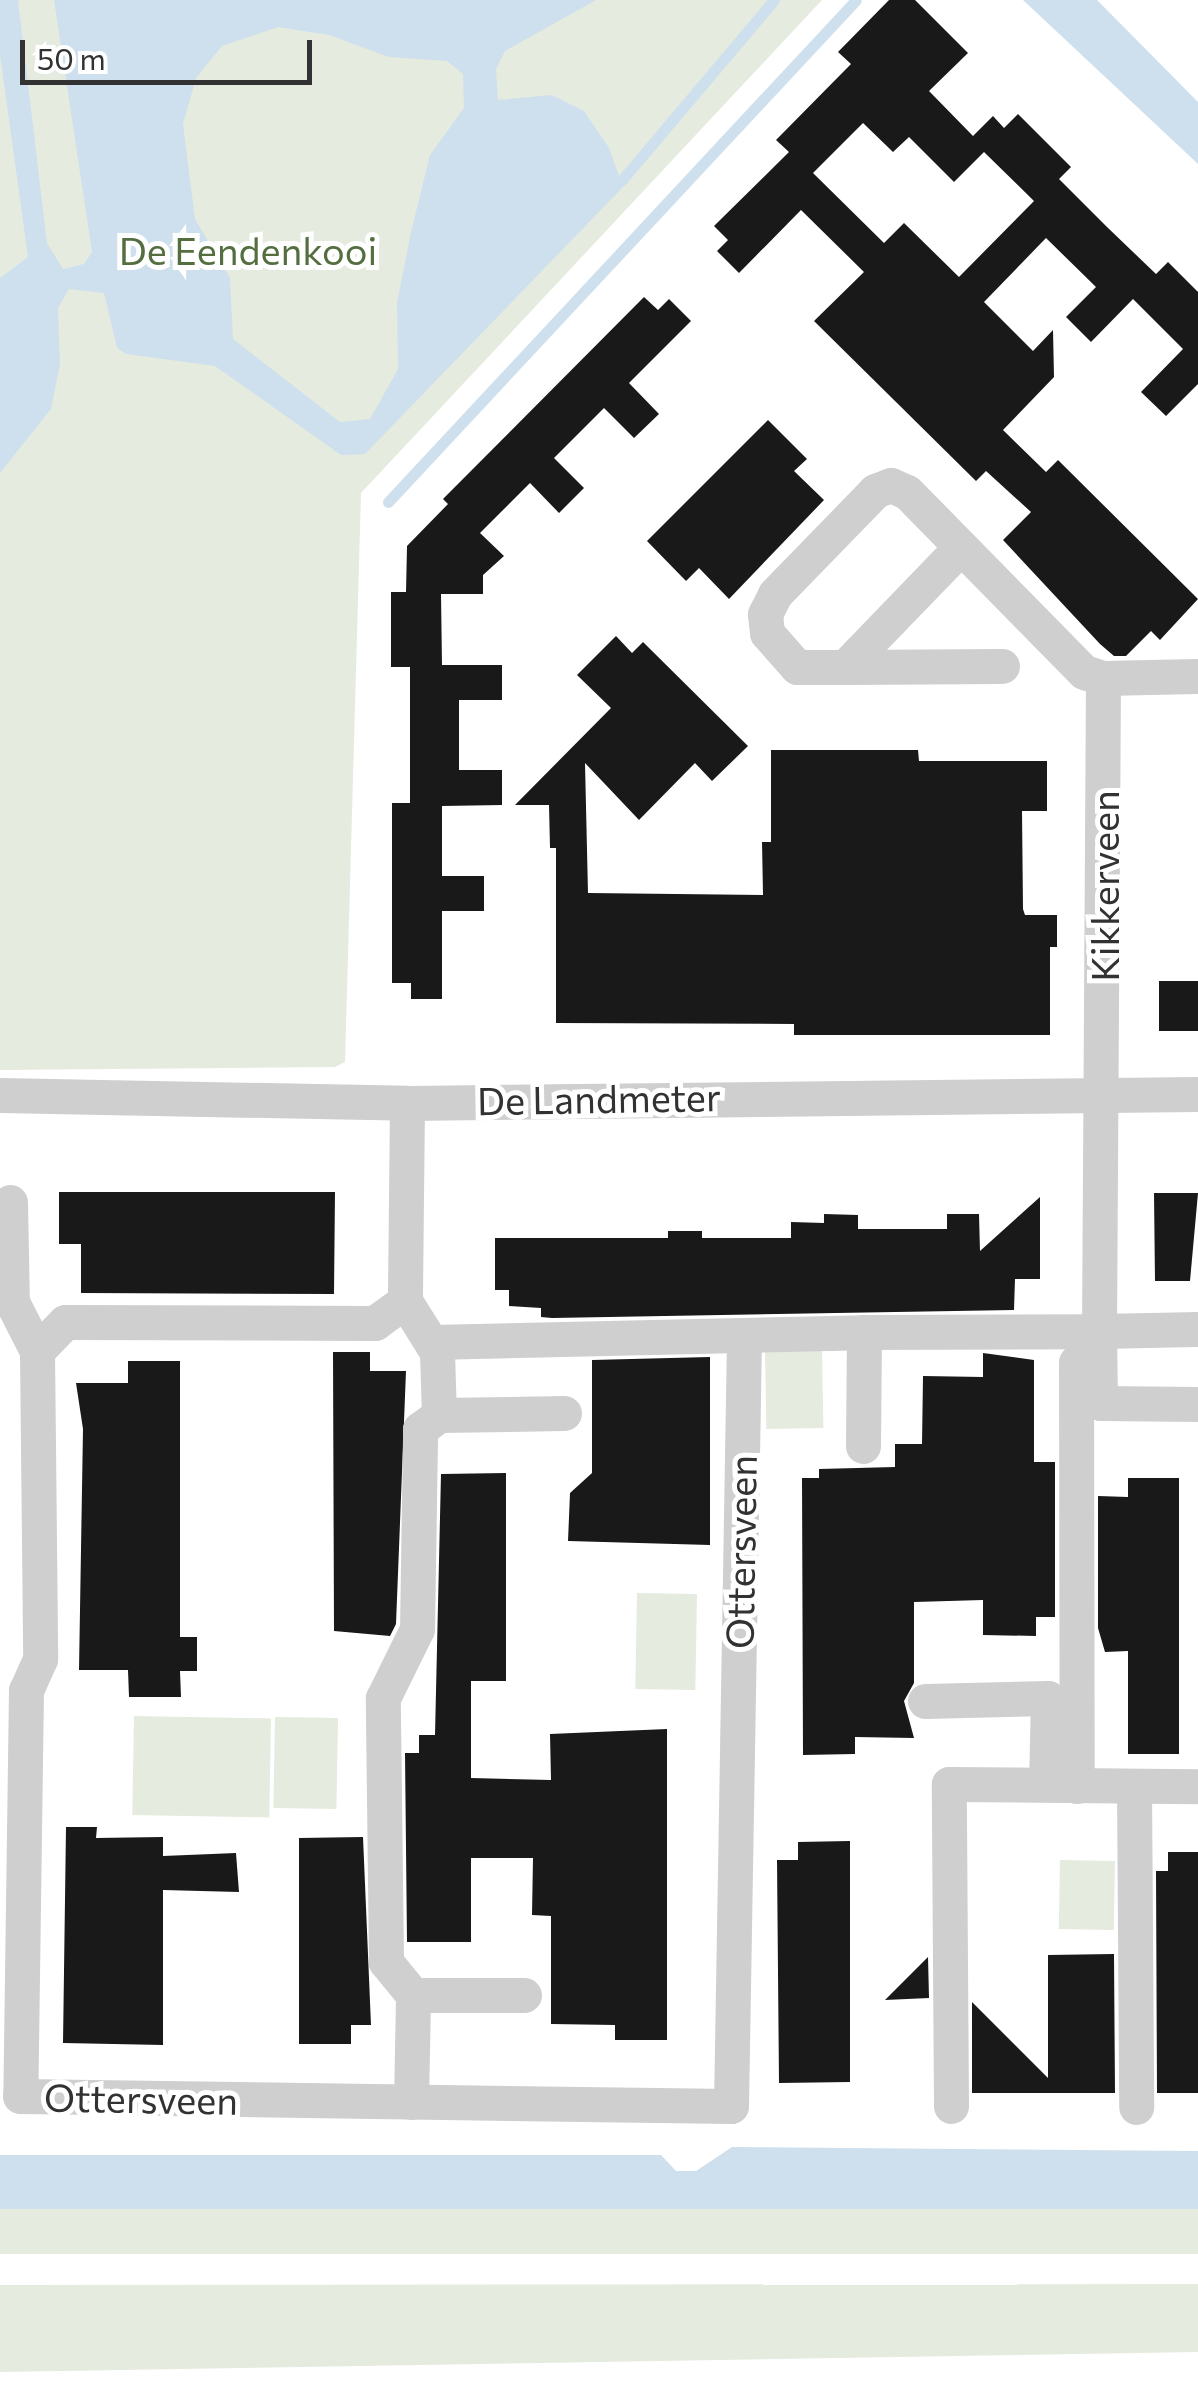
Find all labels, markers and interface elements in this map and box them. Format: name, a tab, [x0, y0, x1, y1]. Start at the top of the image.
scale bar	[25, 20, 318, 82]
text: 50 m	[37, 39, 106, 76]
park label: De Eendenkooi	[119, 227, 377, 273]
street label: Kikkerveen	[1081, 790, 1127, 982]
street label: De Landmeter	[477, 1073, 721, 1123]
street label: Ottersveen	[716, 1455, 764, 1649]
street label: Ottersveen	[44, 2074, 238, 2122]

